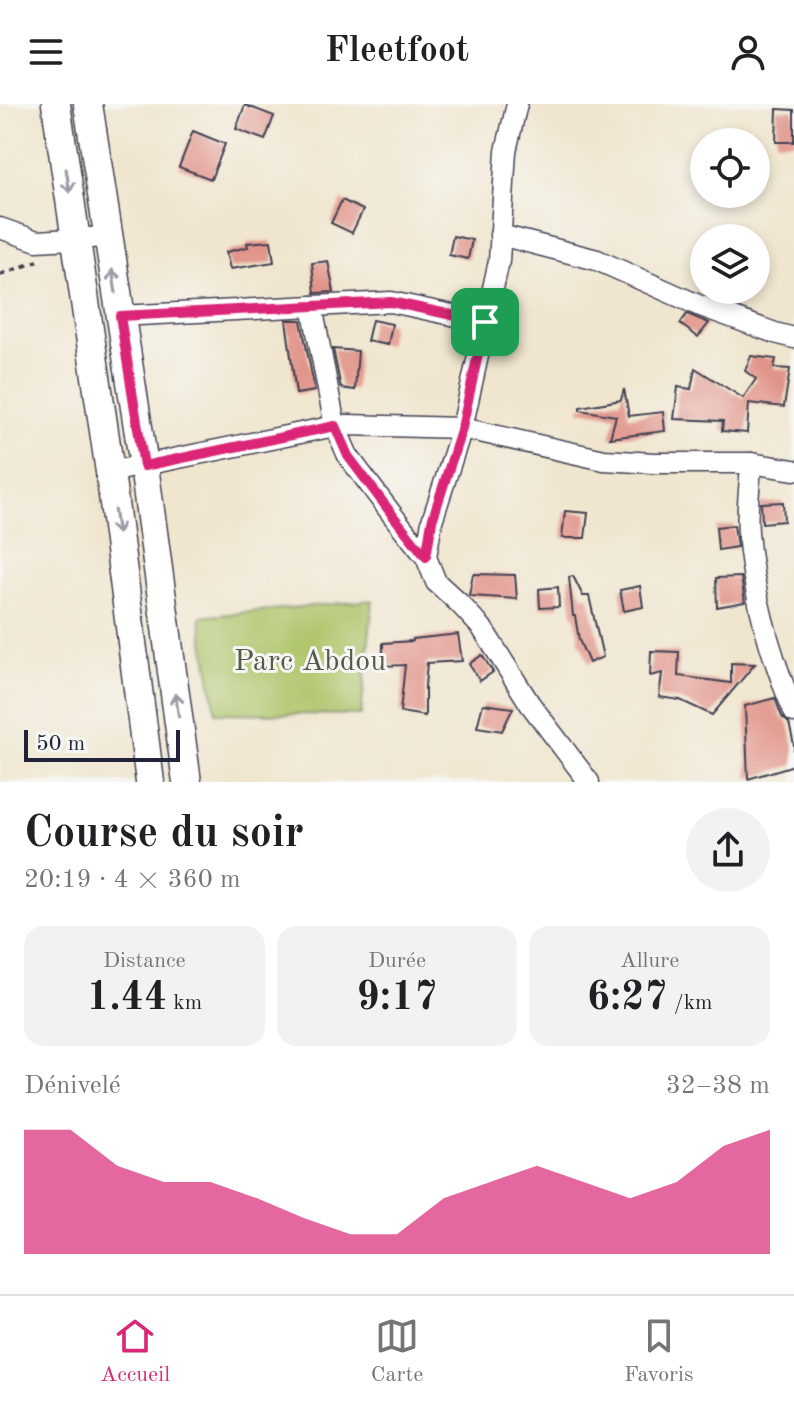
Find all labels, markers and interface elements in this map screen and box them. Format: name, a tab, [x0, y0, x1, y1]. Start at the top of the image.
icon: menu	[24, 30, 68, 74]
icon: person	[726, 30, 770, 74]
text: Fleetfoot	[325, 34, 469, 70]
map controls	[690, 128, 770, 304]
button: locate	[690, 128, 770, 208]
one-way arrow	[61, 168, 76, 193]
button: layers	[690, 224, 770, 304]
one-way arrow	[106, 269, 121, 295]
pin	[451, 288, 519, 356]
icon: arrive	[463, 300, 507, 344]
one-way arrow	[109, 508, 124, 535]
park label: Parc Abdou	[234, 647, 386, 677]
one-way arrow	[169, 693, 184, 718]
scale bar	[24, 726, 180, 762]
text: 50 m	[36, 733, 85, 755]
button: share	[686, 808, 770, 892]
text: Course du soir	[24, 812, 304, 856]
text: 20:19 · 4 × 360 m	[24, 867, 241, 893]
text: Distance	[103, 950, 186, 972]
text: Durée	[368, 950, 426, 972]
text: Allure	[620, 950, 679, 972]
text: 1.44	[86, 979, 167, 1019]
text: 9:17	[357, 979, 437, 1019]
text: 6:27	[587, 979, 668, 1019]
text: km	[167, 992, 202, 1014]
text: /km	[668, 992, 713, 1014]
text: Dénivelé	[24, 1073, 121, 1099]
text: 32–38 m	[666, 1073, 770, 1099]
tab: Accueil	[100, 1314, 170, 1389]
tab: Carte	[371, 1314, 423, 1389]
tab: Favoris	[624, 1314, 694, 1389]

